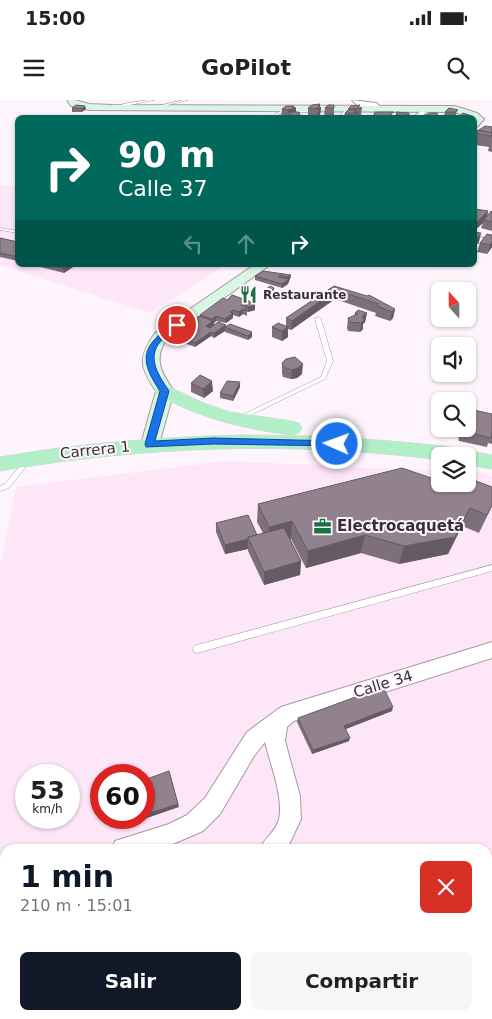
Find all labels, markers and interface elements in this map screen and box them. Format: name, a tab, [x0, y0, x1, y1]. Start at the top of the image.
text: 15:00	[25, 7, 85, 29]
icon: menu	[20, 54, 48, 82]
icon: search	[444, 54, 472, 82]
text: GoPilot	[201, 55, 291, 80]
icon: right	[35, 135, 100, 200]
text: 90 m	[118, 135, 215, 175]
text: Calle 37	[118, 176, 208, 201]
icon: left	[179, 230, 207, 258]
icon: ahead	[232, 230, 260, 258]
icon: right	[285, 230, 313, 258]
north arrow	[431, 282, 476, 328]
map controls	[431, 282, 476, 492]
restaurant icon: Restaurante	[239, 285, 259, 305]
place label: Restaurante	[263, 288, 346, 302]
pin	[156, 304, 198, 346]
icon: arrive	[163, 311, 191, 339]
button: sound	[431, 337, 476, 382]
button: search	[431, 392, 476, 437]
position arrow	[310, 417, 362, 469]
street label: Carrera 1	[59, 437, 131, 463]
button: layers	[431, 447, 476, 492]
office icon: Electrocaquetá	[313, 516, 333, 536]
place label: Electrocaquetá	[337, 517, 464, 535]
street label: Calle 34	[351, 666, 415, 702]
speed limit sign: 60	[90, 764, 155, 829]
text: 53	[30, 776, 65, 805]
text: km/h	[32, 802, 63, 816]
text: 1 min	[20, 859, 114, 894]
button: close	[420, 861, 472, 913]
text: 210 m · 15:01	[20, 896, 133, 915]
button: Salir	[20, 952, 241, 1010]
button: Compartir	[251, 952, 472, 1010]

